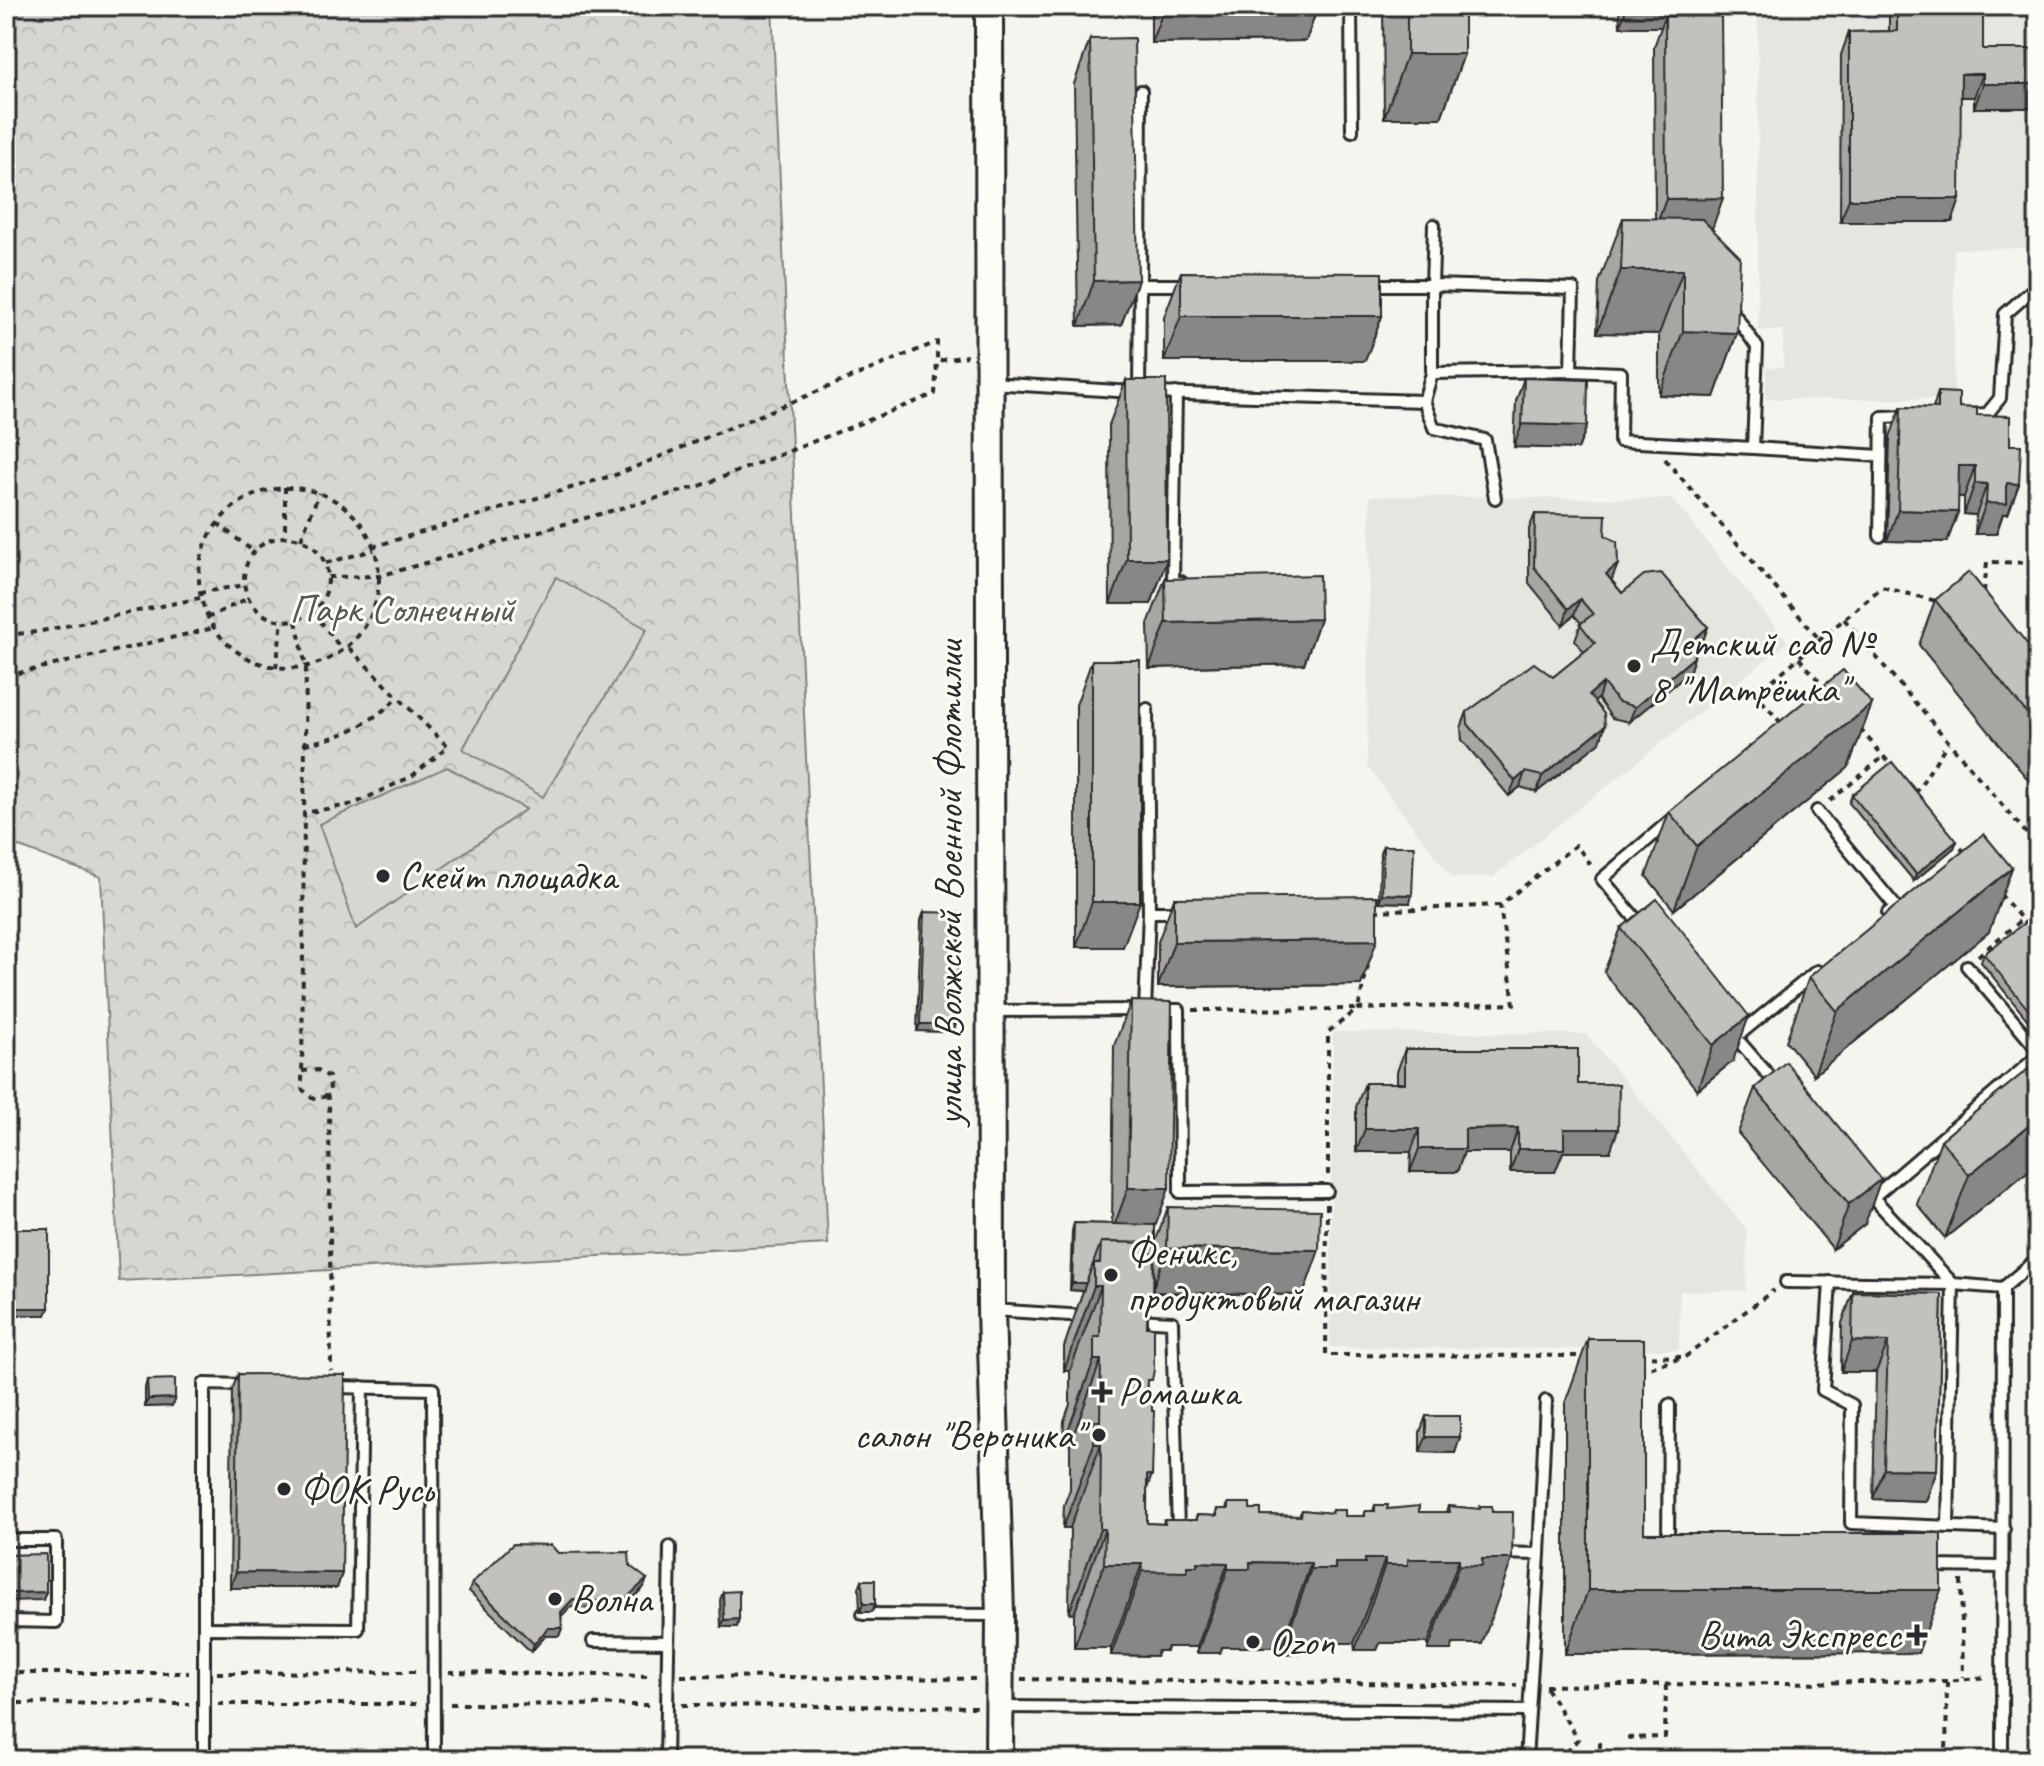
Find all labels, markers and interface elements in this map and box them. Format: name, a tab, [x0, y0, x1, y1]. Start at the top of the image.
park label: Парк Солнечный	[290, 584, 517, 634]
place label: Детский сад № 8 "Матрёшка"	[1650, 618, 1878, 714]
street label: улица Волжской Военной Флотилии	[924, 638, 974, 1128]
marker: Детский сад № 8 "Матрёшка"	[1625, 657, 1643, 675]
place label: Скейт площадка	[399, 851, 620, 901]
marker: Скейт площадка	[374, 867, 392, 885]
place label: Феникс, продуктовый магазин	[1127, 1227, 1422, 1323]
marker: Феникс, продуктовый магазин	[1102, 1266, 1120, 1284]
place label: Ромашка	[1118, 1367, 1243, 1417]
marker: Ромашка	[1093, 1383, 1111, 1401]
place label: салон "Вероника"	[854, 1410, 1091, 1460]
marker: салон "Вероника"	[1090, 1426, 1108, 1444]
place label: ФОК Русь	[300, 1464, 436, 1514]
marker: ФОК Русь	[275, 1480, 293, 1498]
place label: Волна	[571, 1574, 655, 1624]
marker: Волна	[546, 1590, 564, 1608]
place label: Вита Экспресс	[1698, 1610, 1903, 1660]
place label: Ozon	[1269, 1617, 1336, 1667]
marker: Вита Экспресс	[1908, 1626, 1926, 1644]
marker: Ozon	[1244, 1633, 1262, 1651]

